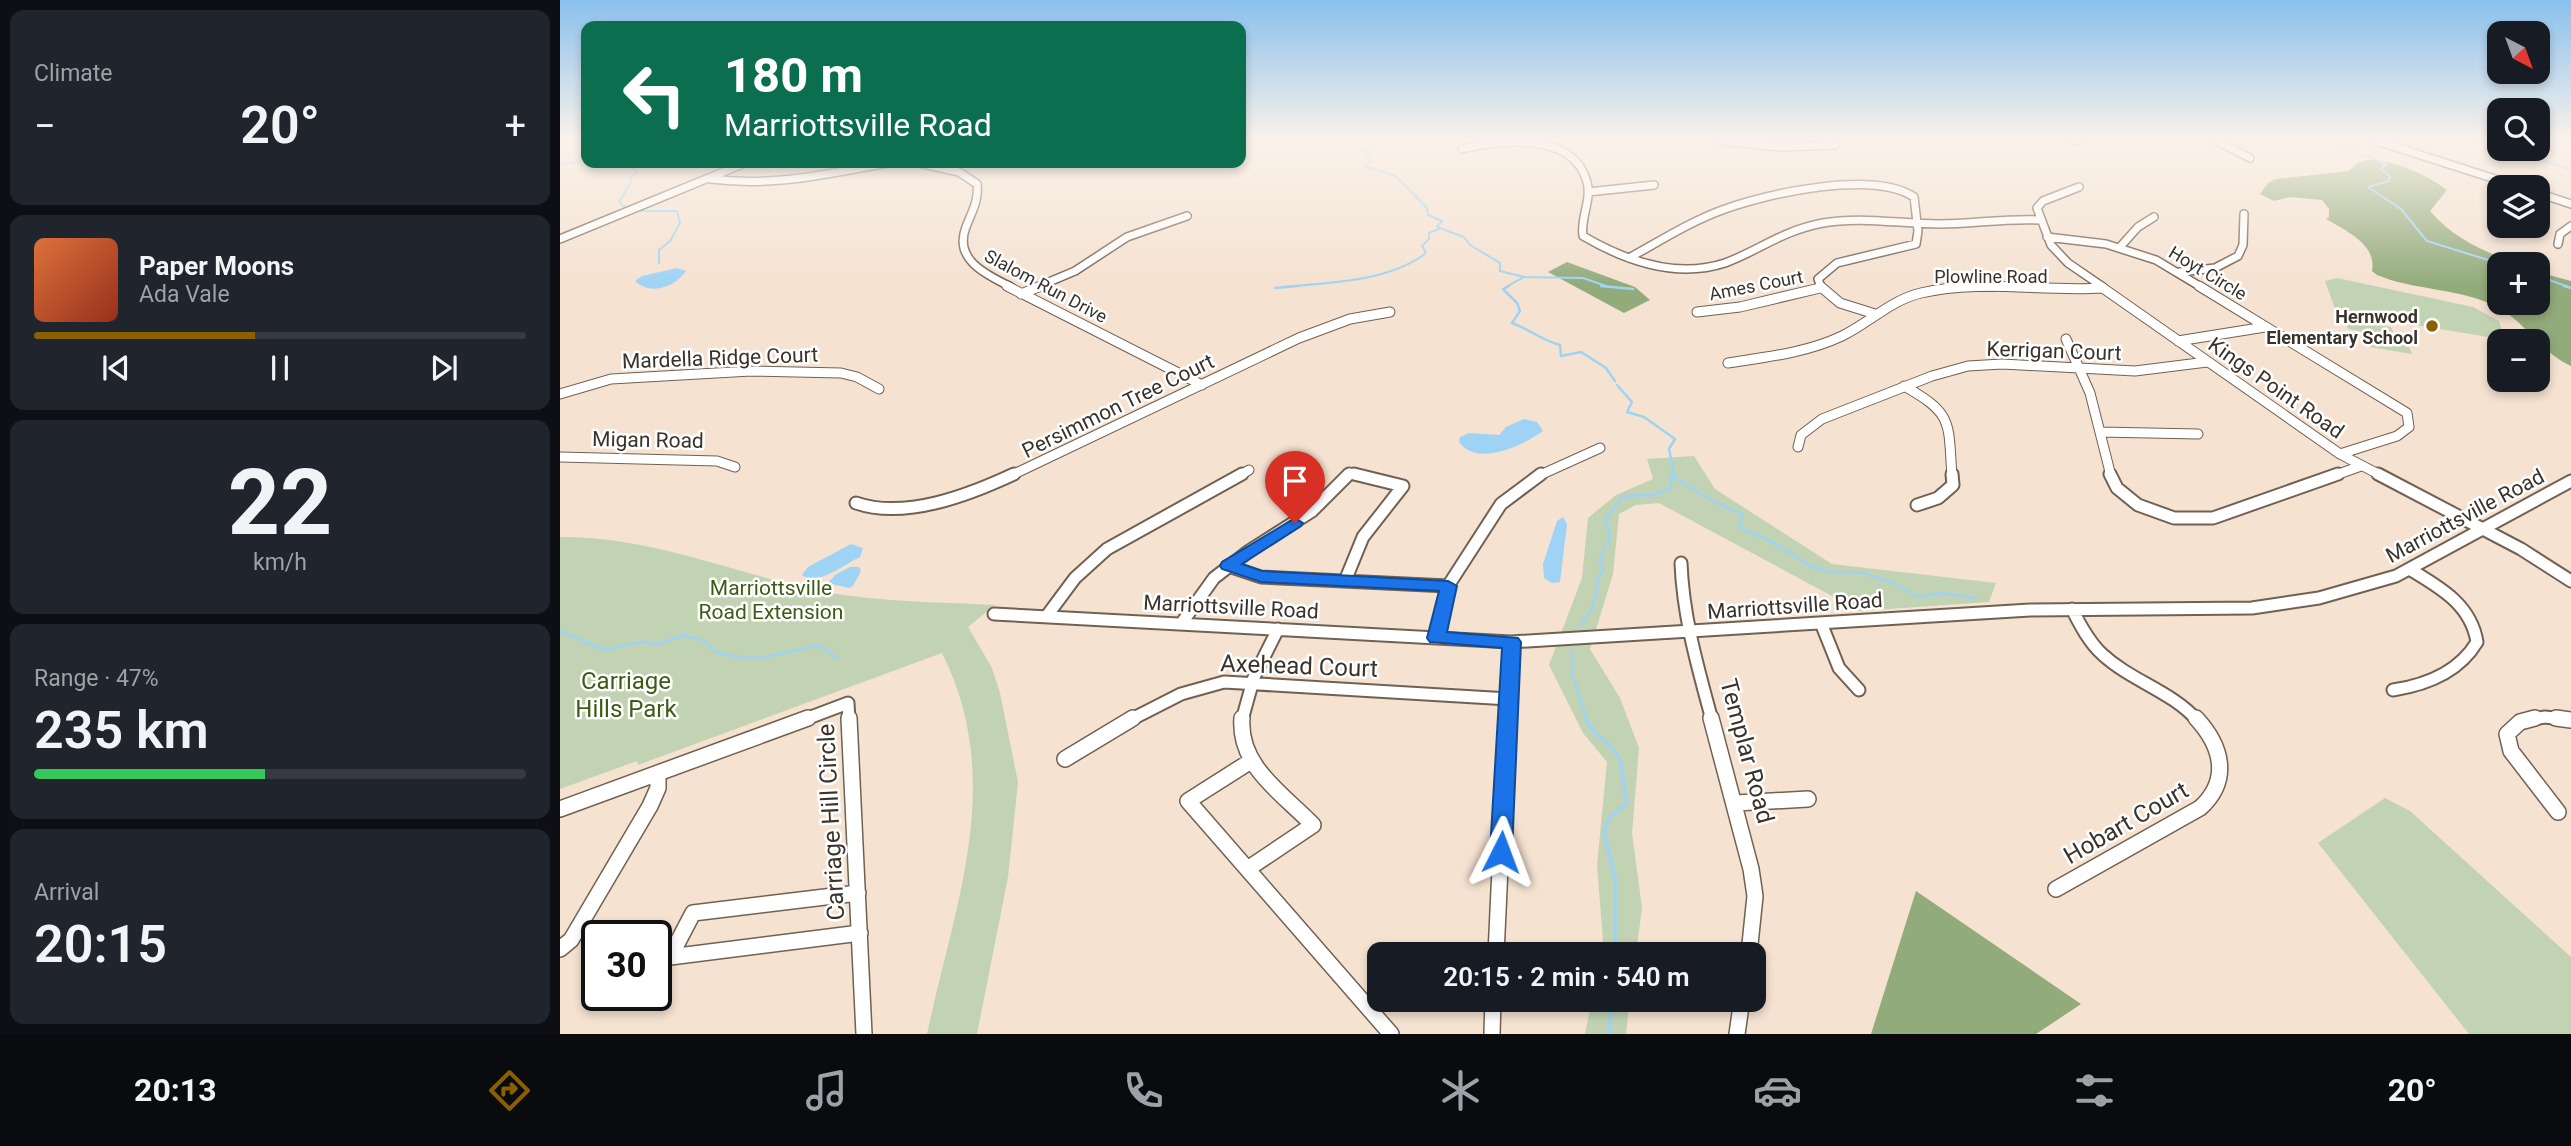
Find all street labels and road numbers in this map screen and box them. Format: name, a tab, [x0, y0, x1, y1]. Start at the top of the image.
street label: Hoyt Circle	[2165, 242, 2251, 304]
street label: Slalom Run Drive	[981, 245, 1111, 327]
street label: Ames Court	[1707, 266, 1805, 304]
street label: Plowline Road	[1934, 266, 2048, 287]
street label: Kings Point Road	[2204, 332, 2348, 444]
street label: Kerrigan Court	[1986, 337, 2122, 365]
street label: Mardella Ridge Court	[622, 343, 819, 373]
street label: Persimmon Tree Court	[1018, 349, 1218, 463]
street label: Migan Road	[592, 427, 704, 453]
street label: Marriottsville Road	[2382, 464, 2548, 568]
street label: Marriottsville Road	[1707, 588, 1883, 624]
street label: Marriottsville Road	[1143, 590, 1319, 624]
street label: Axehead Court	[1220, 649, 1378, 683]
street label: Templar Road	[1714, 676, 1780, 826]
street label: Carriage Hill Circle	[812, 723, 850, 921]
street label: Hobart Court	[2059, 776, 2193, 870]

